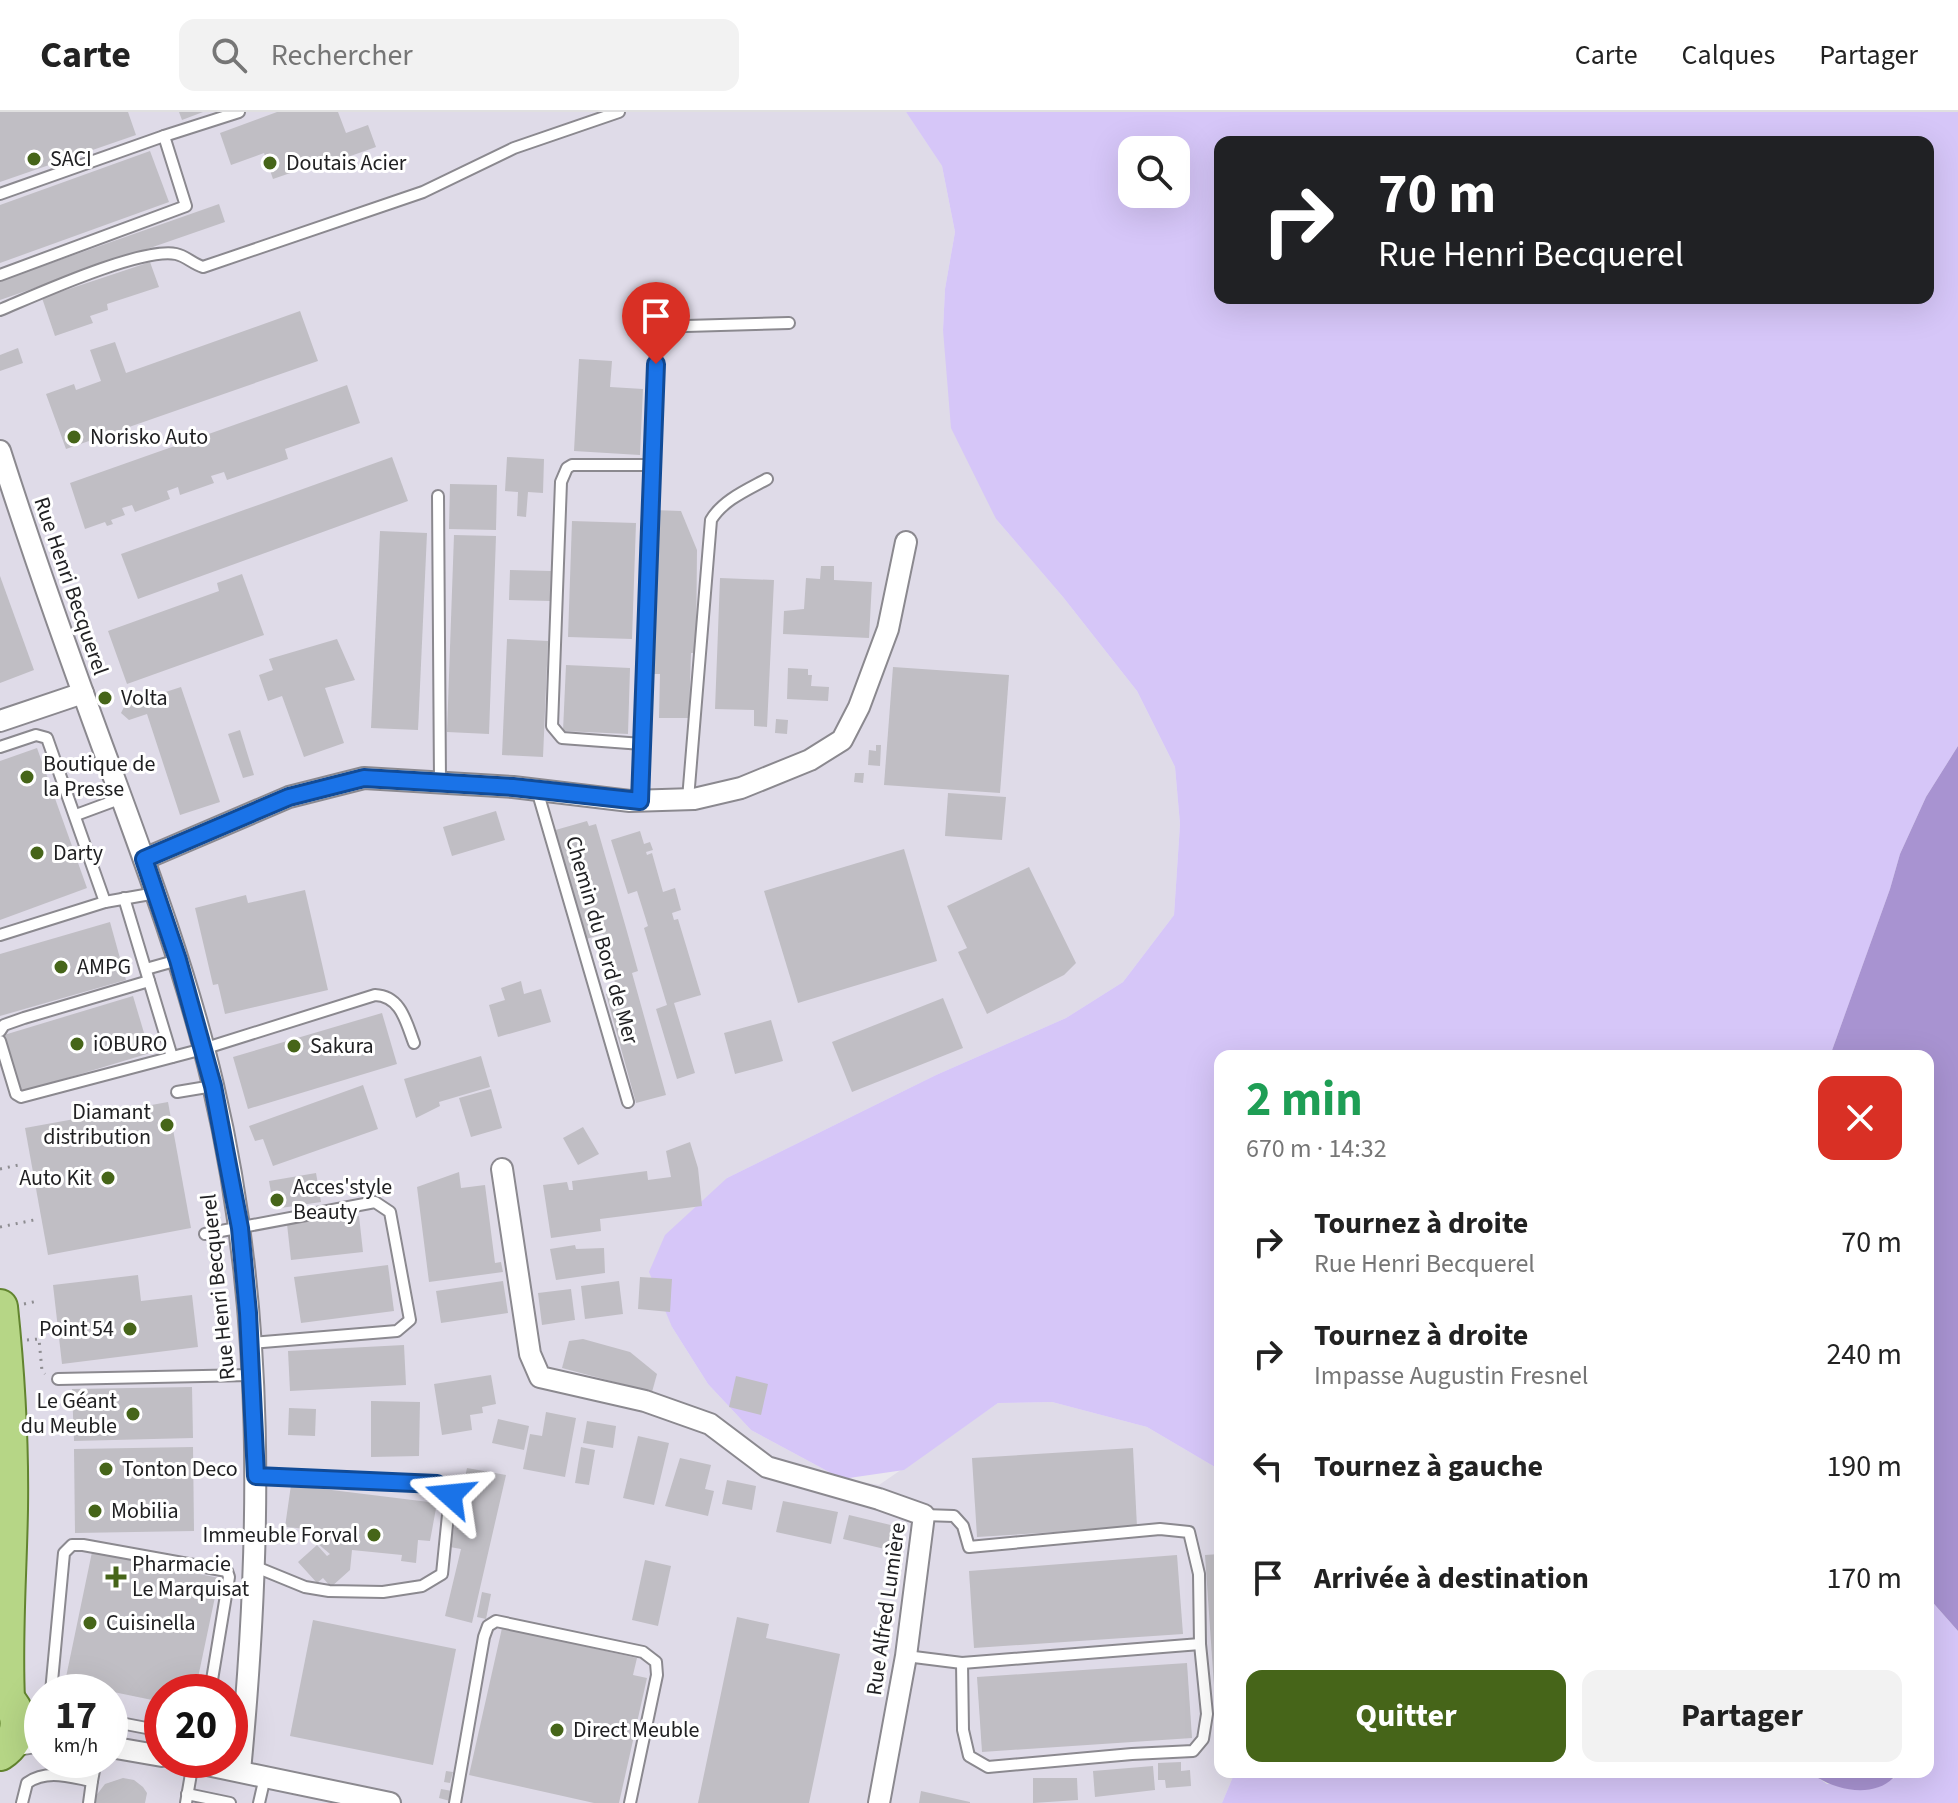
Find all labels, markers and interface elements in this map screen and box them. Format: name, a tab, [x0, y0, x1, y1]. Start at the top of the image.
search box	[179, 19, 739, 91]
text: Carte	[40, 28, 131, 82]
icon: search	[207, 33, 251, 77]
text: Rechercher	[271, 34, 413, 77]
text: Carte	[1575, 35, 1638, 75]
text: Calques	[1682, 35, 1775, 75]
text: Partager	[1819, 35, 1918, 75]
map controls	[1118, 136, 1190, 208]
button: search	[1118, 136, 1190, 208]
place label: SACI	[50, 143, 92, 175]
place label: Doutais Acier	[286, 147, 407, 179]
marker: SACI	[25, 150, 43, 168]
marker: Doutais Acier	[261, 154, 279, 172]
text: 70 m	[1378, 155, 1496, 234]
icon: right	[1246, 168, 1350, 272]
text: Rue Henri Becquerel	[1378, 229, 1684, 280]
pin	[622, 282, 690, 364]
icon: arrive	[634, 294, 678, 338]
place label: Norisko Auto	[90, 421, 208, 453]
marker: Norisko Auto	[65, 428, 83, 446]
street label: Rue Henri Becquerel	[25, 492, 117, 680]
place label: Volta	[121, 682, 168, 714]
marker: Volta	[96, 689, 114, 707]
place label: Boutique de la Presse	[43, 748, 155, 805]
marker: Boutique de la Presse	[18, 768, 36, 786]
street label: Chemin du Bord de Mer	[557, 832, 647, 1048]
place label: Darty	[53, 837, 104, 869]
marker: Darty	[28, 844, 46, 862]
place label: AMPG	[77, 951, 131, 983]
marker: AMPG	[52, 958, 70, 976]
place label: iOBURO	[93, 1028, 167, 1060]
place label: Sakura	[310, 1030, 374, 1062]
marker: iOBURO	[68, 1035, 86, 1053]
marker: Sakura	[285, 1037, 303, 1055]
text: 2 min	[1246, 1066, 1363, 1134]
button: close	[1818, 1076, 1902, 1160]
place label: Diamant distribution	[43, 1096, 152, 1153]
marker: Diamant distribution	[158, 1116, 176, 1134]
text: 670 m · 14:32	[1246, 1130, 1387, 1167]
place label: Auto Kit	[19, 1162, 93, 1194]
marker: Auto Kit	[99, 1169, 117, 1187]
place label: Acces'style Beauty	[293, 1171, 392, 1228]
marker: Acces'style Beauty	[268, 1191, 286, 1209]
street label: Rue Henri Becquerel	[192, 1192, 244, 1382]
text: Tournez à droite	[1314, 1202, 1528, 1245]
icon: right	[1246, 1220, 1290, 1264]
text: 70 m	[1841, 1221, 1902, 1264]
text: Rue Henri Becquerel	[1314, 1245, 1535, 1282]
place label: Point 54	[39, 1313, 114, 1345]
text: Tournez à droite	[1314, 1314, 1528, 1357]
marker: Point 54	[121, 1320, 139, 1338]
icon: right	[1246, 1332, 1290, 1376]
text: 240 m	[1826, 1333, 1902, 1376]
text: Impasse Augustin Fresnel	[1314, 1357, 1588, 1394]
place label: Le Géant du Meuble	[21, 1385, 118, 1442]
marker: Le Géant du Meuble	[124, 1405, 142, 1423]
icon: left	[1246, 1444, 1290, 1488]
text: Tournez à gauche	[1314, 1445, 1543, 1488]
text: 190 m	[1826, 1445, 1902, 1488]
place label: Tonton Deco	[122, 1453, 238, 1485]
position arrow	[408, 1453, 492, 1537]
marker: Tonton Deco	[97, 1460, 115, 1478]
place label: Mobilia	[111, 1495, 179, 1527]
marker: Mobilia	[86, 1502, 104, 1520]
place label: Immeuble Forval	[203, 1519, 358, 1551]
street label: Rue Alfred Lumière	[858, 1521, 914, 1697]
marker: Immeuble Forval	[365, 1526, 383, 1544]
place label: Pharmacie Le Marquisat	[132, 1548, 250, 1605]
icon: arrive	[1246, 1556, 1290, 1600]
text: Arrivée à destination	[1314, 1557, 1589, 1600]
text: 170 m	[1826, 1557, 1902, 1600]
marker: Pharmacie Le Marquisat	[107, 1568, 125, 1586]
place label: Cuisinella	[106, 1607, 196, 1639]
marker: Cuisinella	[81, 1614, 99, 1632]
button: Quitter	[1246, 1670, 1566, 1762]
button: Partager	[1582, 1670, 1902, 1762]
speed limit sign: 20	[144, 1674, 248, 1778]
text: 17	[55, 1687, 97, 1744]
place label: Direct Meuble	[573, 1714, 700, 1746]
marker: Direct Meuble	[548, 1721, 566, 1739]
text: km/h	[54, 1732, 98, 1760]

